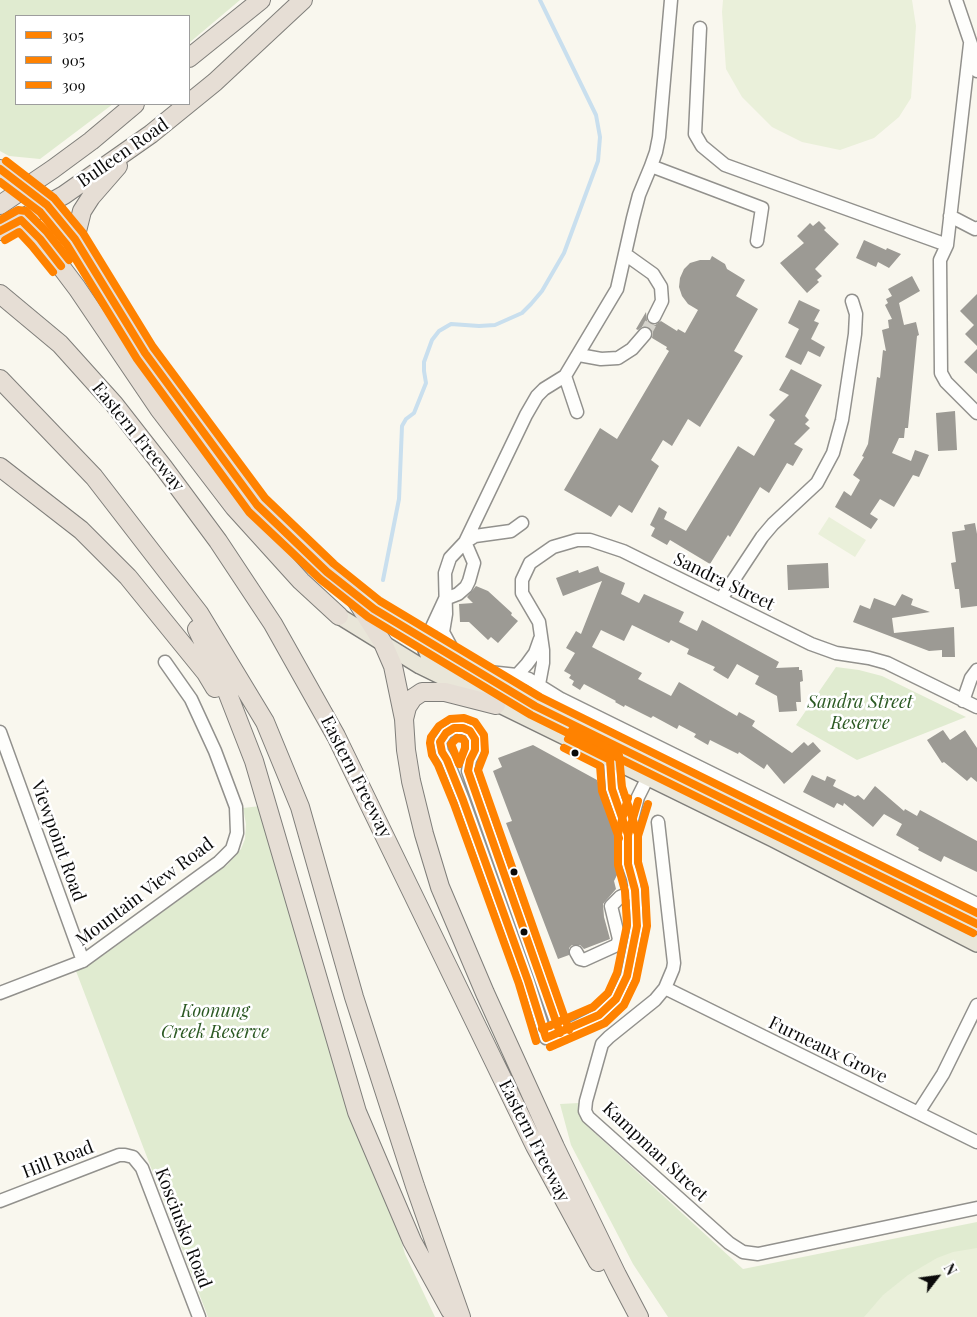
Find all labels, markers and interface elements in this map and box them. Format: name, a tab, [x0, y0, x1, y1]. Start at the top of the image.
legend	[15, 15, 190, 105]
text: 305	[62, 25, 84, 45]
text: 905	[62, 50, 85, 70]
text: 309	[62, 75, 85, 95]
street label: Bulleen Road	[73, 114, 173, 192]
street label: Eastern Freeway	[87, 378, 189, 496]
street label: Sandra Street	[670, 548, 778, 616]
park label: Sandra Street Reserve	[807, 691, 913, 734]
street label: Eastern Freeway	[316, 712, 396, 842]
unlabelled marker	[570, 748, 580, 758]
street label: Viewpoint Road	[26, 778, 90, 904]
street label: Mountain View Road	[72, 833, 218, 951]
unlabelled marker	[509, 867, 519, 877]
unlabelled marker	[519, 927, 529, 937]
park label: Koonung Creek Reserve	[161, 1000, 269, 1042]
street label: Furneaux Grove	[765, 1012, 891, 1088]
street label: Eastern Freeway	[494, 1076, 574, 1206]
street label: Kampman Street	[598, 1098, 712, 1206]
street label: Hill Road	[19, 1137, 97, 1183]
street label: Kosciusko Road	[150, 1165, 216, 1291]
north arrow	[912, 1252, 962, 1302]
text: N	[940, 1260, 961, 1278]

